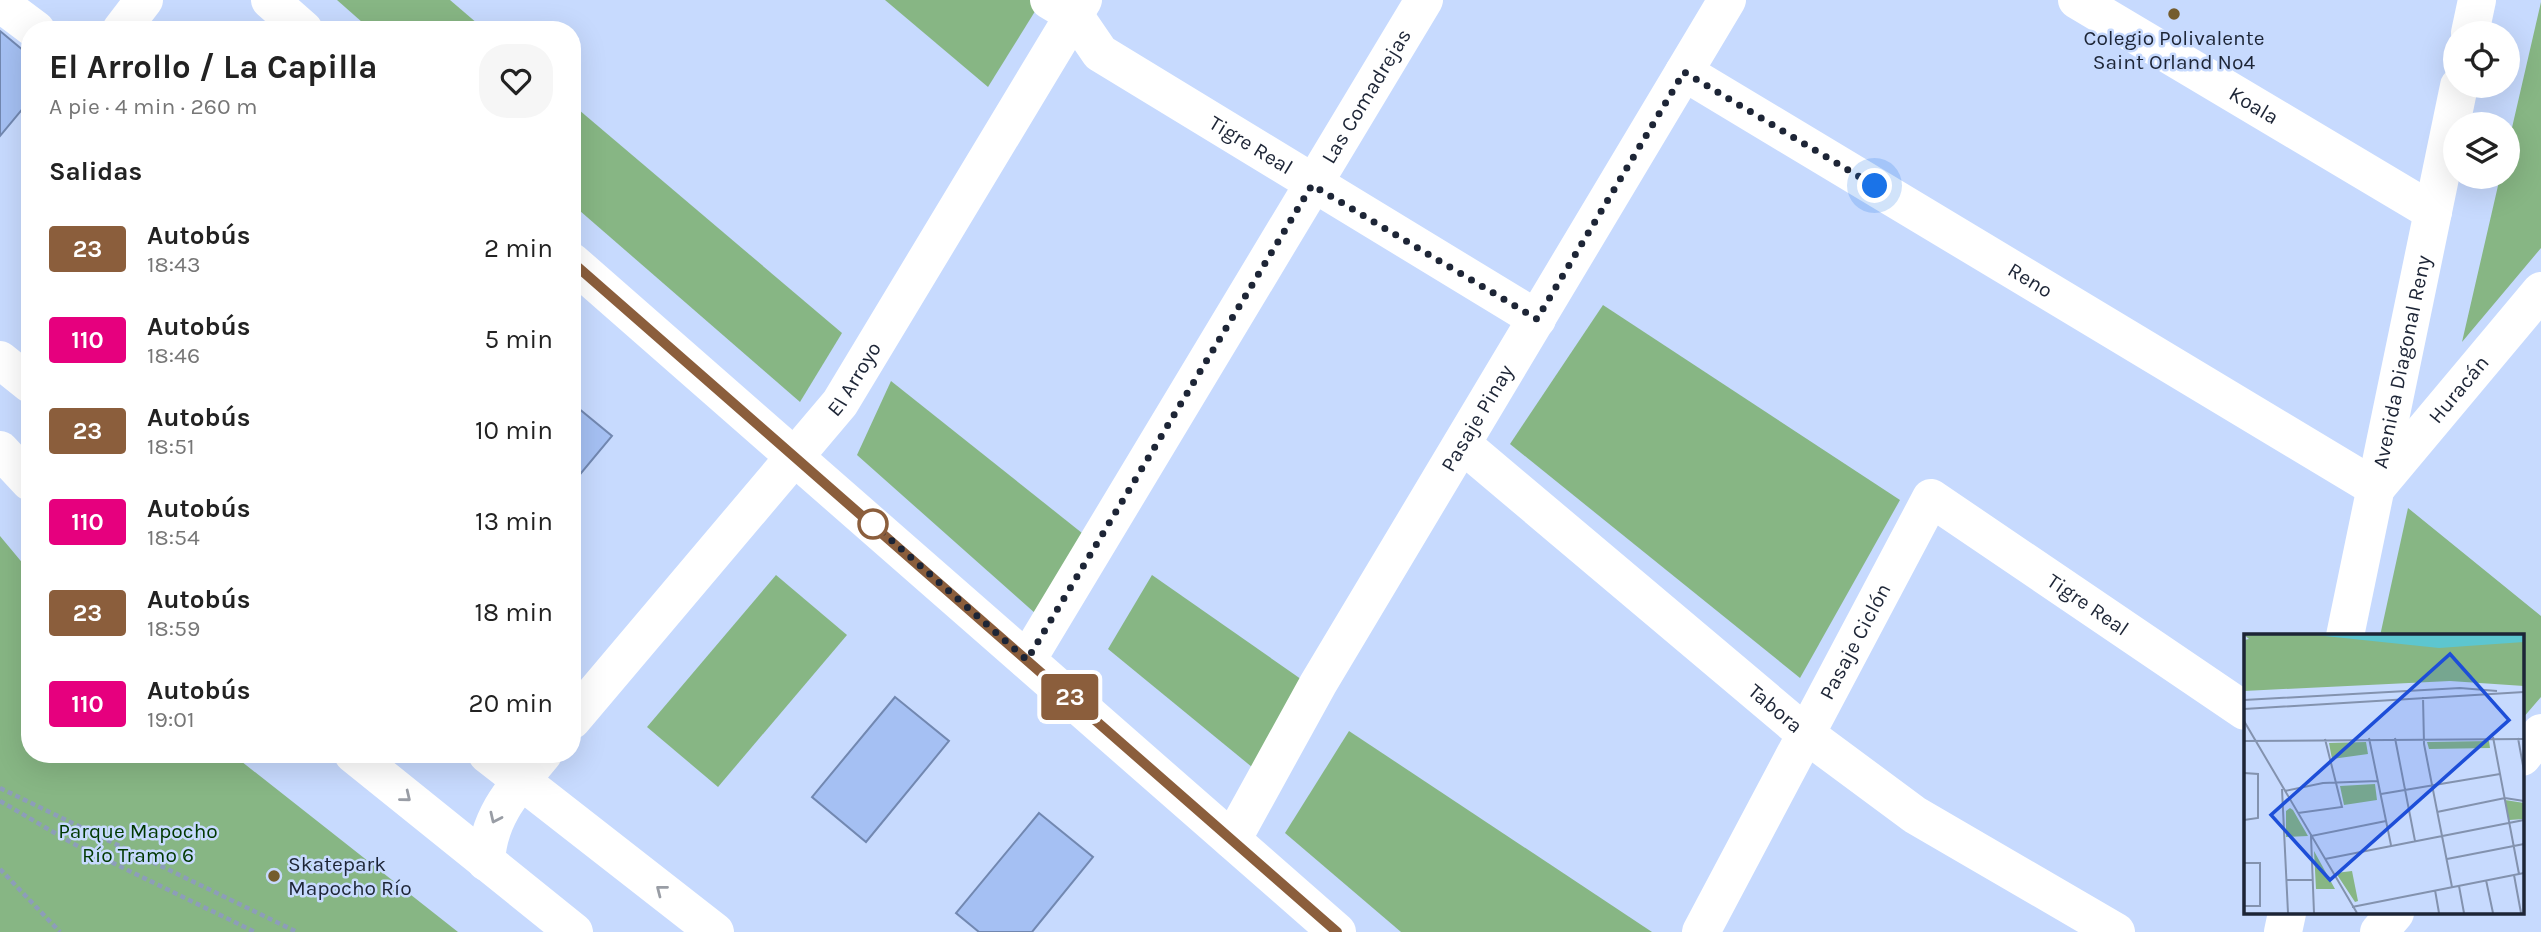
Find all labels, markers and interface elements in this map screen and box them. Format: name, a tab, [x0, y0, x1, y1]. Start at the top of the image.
marker: Colegio Polivalente Saint Orland Nº4	[2166, 6, 2182, 22]
map controls	[2443, 21, 2520, 189]
button: locate	[2443, 21, 2520, 98]
street label: Las Comadrejas	[1316, 24, 1416, 168]
place label: Colegio Polivalente Saint Orland Nº4	[2084, 26, 2264, 74]
button: heart	[479, 44, 553, 118]
text: El Arrollo / La Capilla	[49, 48, 378, 86]
street label: Koala	[2225, 81, 2283, 129]
text: A pie · 4 min · 260 m	[49, 93, 258, 120]
street label: Tigre Real	[1205, 110, 1297, 179]
button: layers	[2443, 112, 2520, 189]
text: Salidas	[49, 156, 142, 187]
your location	[1857, 168, 1892, 203]
text: Autobús	[147, 220, 251, 251]
text: 2 min	[484, 233, 553, 264]
text: 23	[73, 235, 102, 263]
text: 18:43	[147, 251, 200, 278]
street label: Avenida Diagonal Reny	[2368, 253, 2436, 471]
street label: Reno	[2004, 258, 2057, 303]
text: Autobús	[147, 311, 251, 342]
text: 5 min	[484, 324, 553, 355]
text: 110	[71, 326, 104, 354]
street label: El Arroyo	[822, 337, 886, 421]
text: 18:46	[147, 342, 200, 369]
street label: Huracán	[2423, 351, 2494, 428]
street label: Pasaje Pinay	[1436, 360, 1518, 476]
text: Autobús	[147, 402, 251, 433]
text: 10 min	[475, 415, 553, 446]
text: 23	[73, 417, 102, 445]
text: 18:51	[147, 433, 195, 460]
text: Autobús	[147, 493, 251, 524]
text: 13 min	[475, 506, 553, 537]
text: 110	[71, 508, 104, 536]
unlabelled marker	[858, 509, 888, 539]
text: 18:54	[147, 524, 200, 551]
street label: Tigre Real	[2043, 568, 2133, 641]
street label: Pasaje Ciclón	[1814, 579, 1896, 704]
text: Autobús	[147, 584, 251, 615]
text: 18 min	[474, 597, 553, 628]
text: 23	[73, 599, 102, 627]
text: 18:59	[147, 615, 200, 642]
inset map	[2244, 634, 2524, 914]
line badge: 23	[1038, 674, 1102, 720]
text: Autobús	[147, 675, 251, 706]
street label: Tabora	[1743, 679, 1807, 738]
text: 23	[1055, 683, 1085, 711]
text: 20 min	[469, 688, 553, 719]
text: 110	[71, 690, 104, 718]
text: 19:01	[147, 706, 195, 733]
one-way arrow	[398, 789, 411, 801]
one-way arrow	[490, 811, 504, 823]
park label: Parque Mapocho Río Tramo 6	[58, 819, 218, 867]
place label: Skatepark Mapocho Río	[288, 852, 412, 900]
marker: Skatepark Mapocho Río	[266, 868, 282, 884]
one-way arrow	[656, 886, 669, 899]

